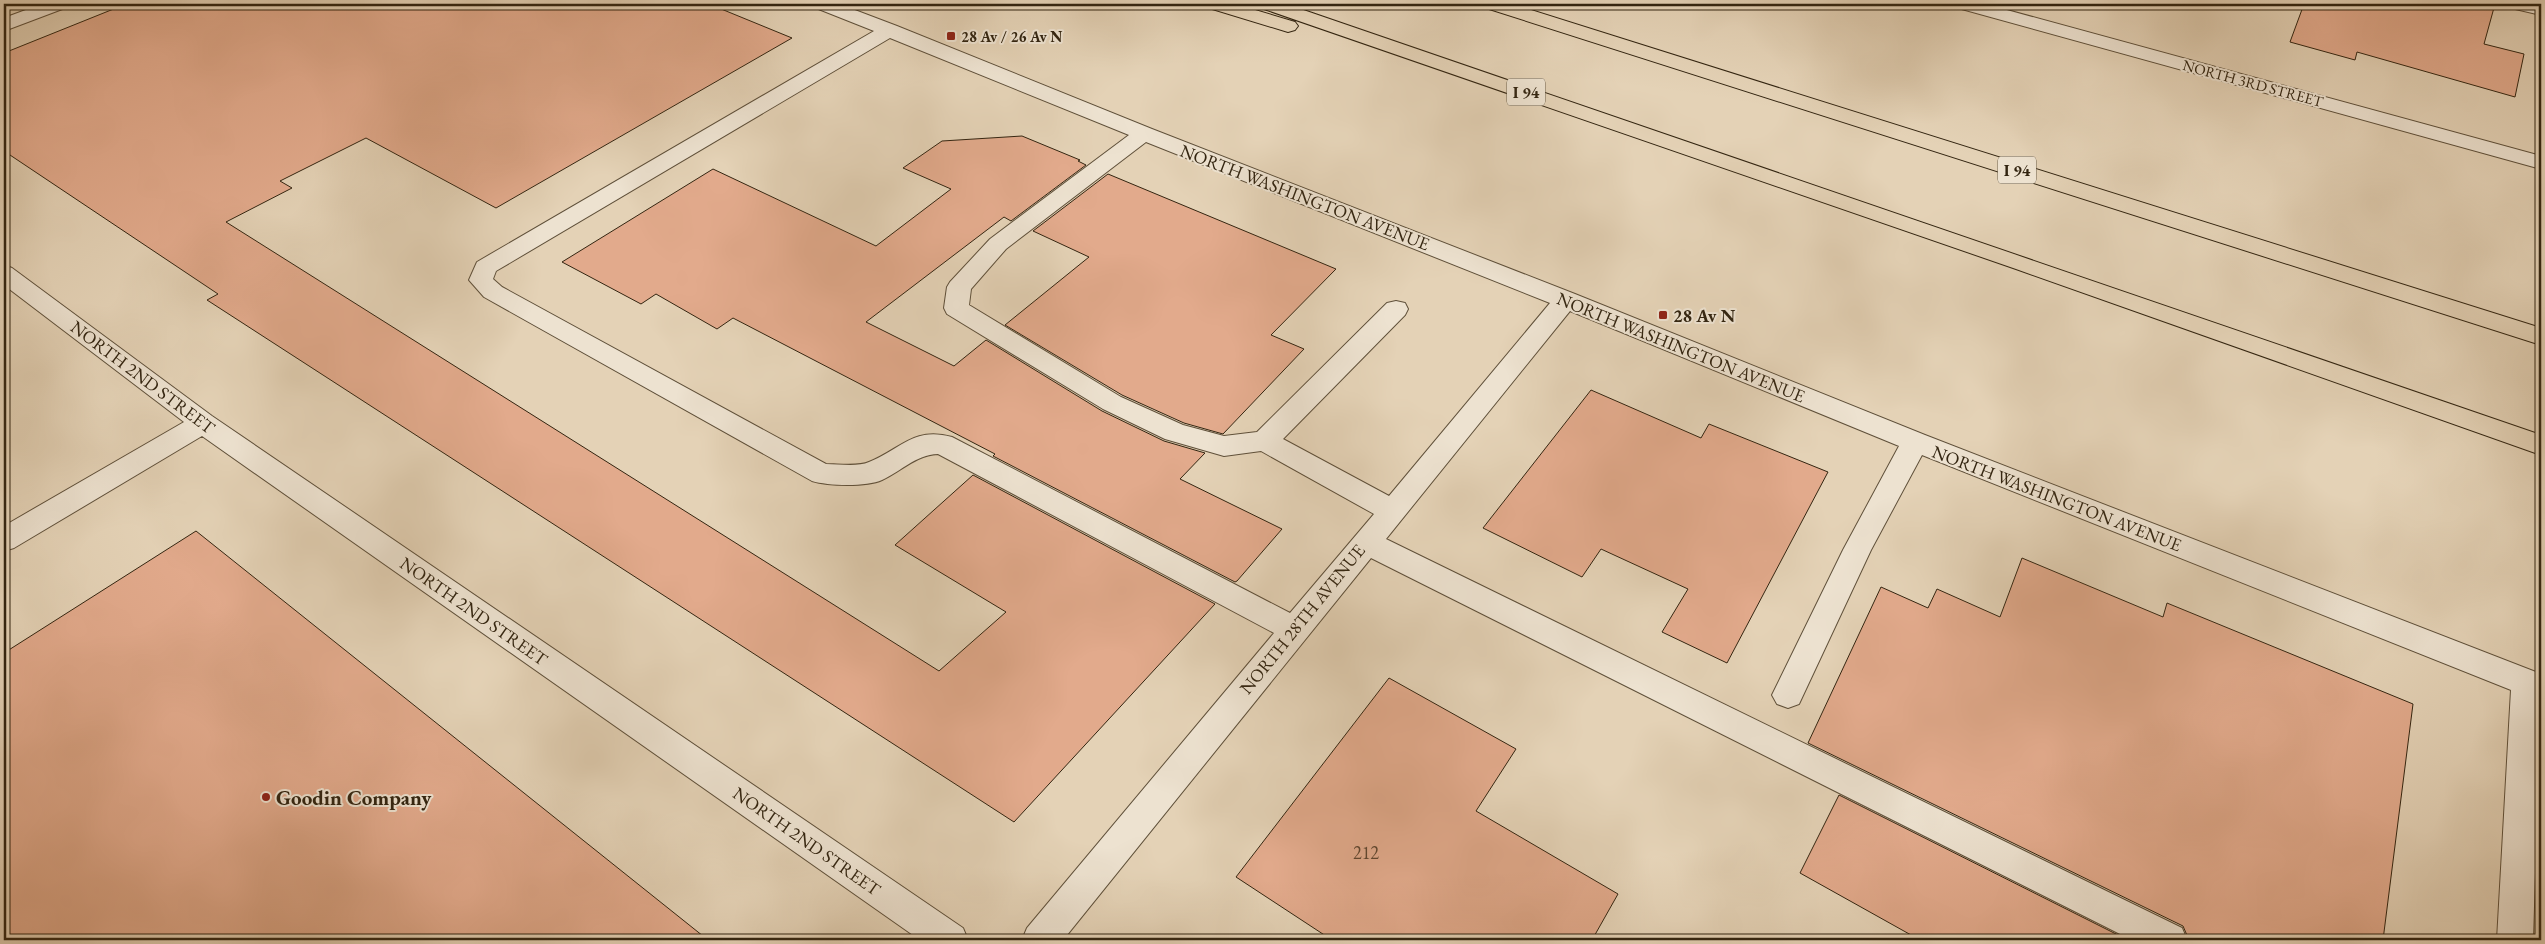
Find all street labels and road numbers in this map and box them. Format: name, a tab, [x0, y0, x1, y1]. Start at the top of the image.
street label: NORTH 3RD STREET	[2181, 55, 2326, 111]
road number: I 94	[1507, 78, 1545, 105]
street label: NORTH WASHINGTON AVENUE	[1177, 139, 1433, 255]
road number: I 94	[1998, 156, 2036, 184]
street label: NORTH WASHINGTON AVENUE	[1554, 287, 1808, 407]
street label: NORTH 2ND STREET	[66, 315, 221, 439]
street label: NORTH WASHINGTON AVENUE	[1929, 440, 2185, 556]
street label: NORTH 28TH AVENUE	[1234, 539, 1370, 699]
street label: NORTH 2ND STREET	[396, 551, 553, 671]
street label: NORTH 2ND STREET	[729, 781, 886, 901]

